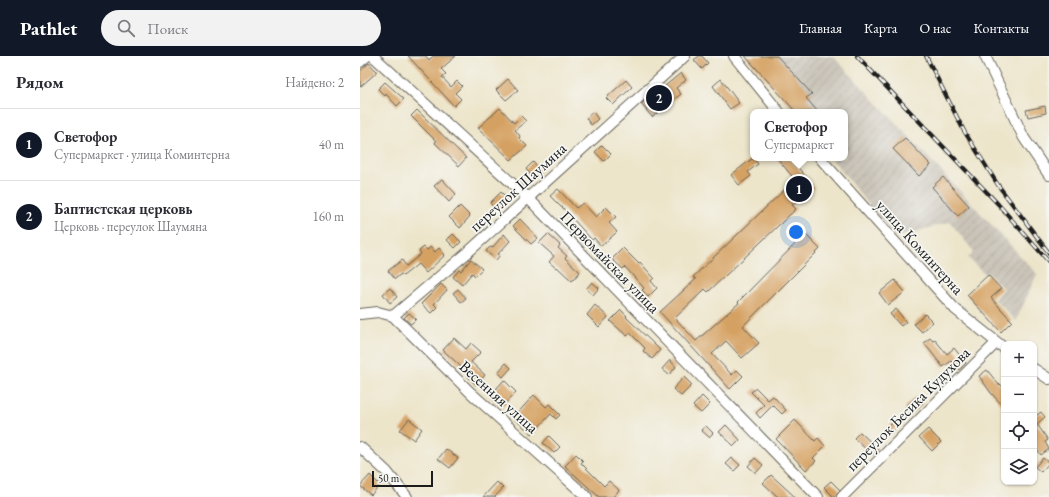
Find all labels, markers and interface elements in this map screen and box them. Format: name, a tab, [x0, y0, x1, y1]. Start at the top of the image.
search box	[101, 10, 381, 46]
text: Pathlet	[20, 16, 77, 41]
icon: search	[115, 17, 137, 39]
text: Поиск	[147, 19, 188, 38]
text: Главная	[799, 19, 842, 37]
text: Карта	[864, 19, 897, 37]
text: О нас	[919, 19, 951, 37]
text: Контакты	[973, 19, 1029, 37]
text: Рядом	[16, 71, 64, 93]
text: Найдено: 2	[285, 74, 344, 91]
pin: 2	[646, 83, 672, 113]
popup	[750, 109, 848, 161]
text: Светофор	[764, 117, 828, 136]
text: Светофор	[54, 127, 117, 146]
text: 1	[26, 136, 32, 153]
text: 40 m	[319, 136, 344, 153]
text: Супермаркет	[764, 136, 834, 153]
street label: переулок Шаумяна	[465, 137, 571, 236]
text: Супермаркет · улица Коминтерна	[54, 146, 230, 163]
pin: 1	[786, 174, 812, 204]
street label: улица Коминтерна	[872, 195, 969, 300]
text: Баптистская церковь	[54, 199, 192, 218]
street label: Первомайская улица	[556, 206, 665, 318]
text: 2	[26, 208, 32, 225]
text: 160 m	[313, 208, 344, 225]
text: Церковь · переулок Шаумяна	[54, 218, 207, 235]
your location	[786, 222, 806, 242]
map controls	[1001, 341, 1037, 485]
button: +	[1001, 341, 1037, 377]
street label: переулок Бесика Кудухова	[841, 342, 975, 476]
street label: Весенняя улица	[455, 356, 543, 438]
button: −	[1001, 377, 1037, 413]
button: locate	[1001, 413, 1037, 449]
button: layers	[1001, 449, 1037, 485]
scale bar	[372, 469, 433, 488]
text: 50 m	[378, 471, 399, 485]

